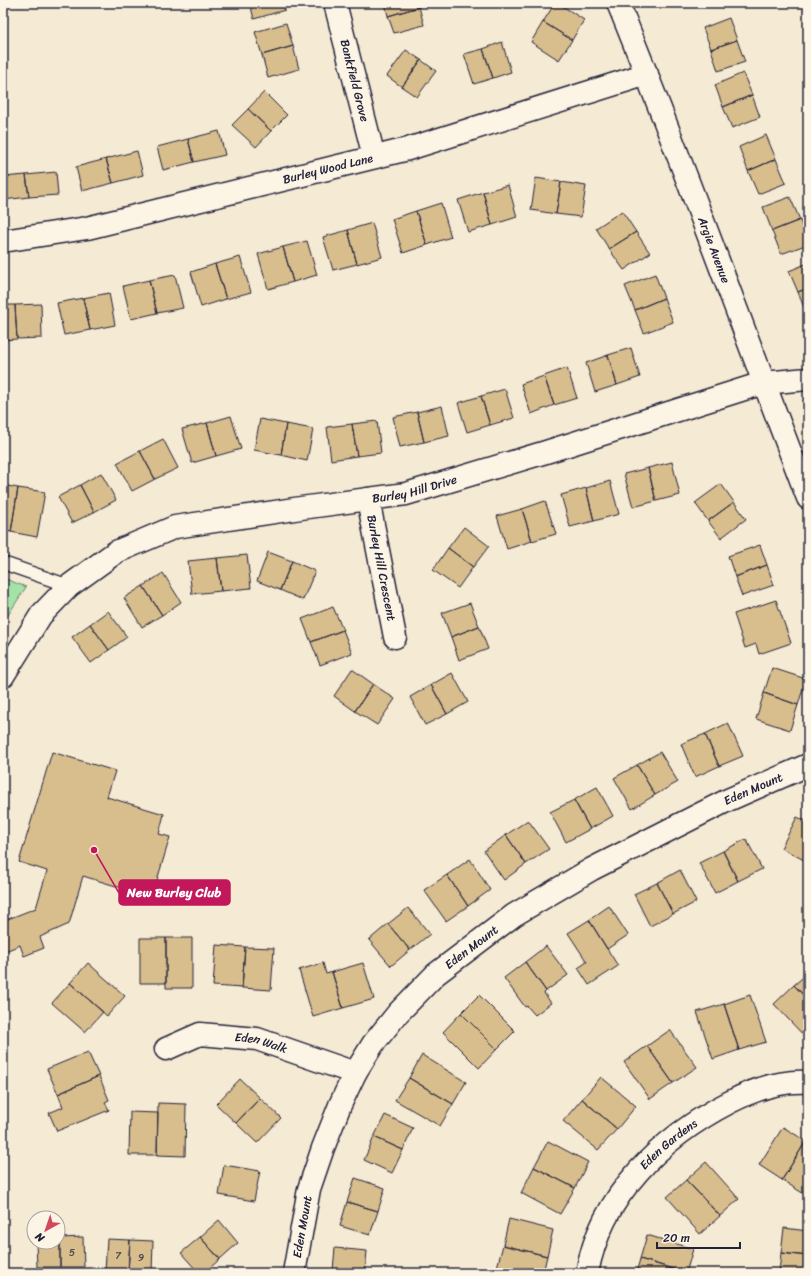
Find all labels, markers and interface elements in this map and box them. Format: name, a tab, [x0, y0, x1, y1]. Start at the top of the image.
street label: Bankfield Grove	[334, 37, 376, 124]
street label: Burley Wood Lane	[280, 147, 376, 190]
street label: Argie Avenue	[691, 213, 737, 286]
street label: Burley Hill Drive	[371, 468, 460, 509]
street label: Burley Hill Crescent	[360, 513, 403, 623]
street label: Eden Mount	[720, 766, 786, 812]
callout: New Burley Club	[119, 880, 230, 905]
text: New Burley Club	[126, 881, 221, 904]
street label: Eden Mount	[440, 919, 503, 975]
street label: Eden Walk	[234, 1026, 291, 1060]
street label: Eden Gardens	[634, 1113, 702, 1175]
street label: Eden Mount	[286, 1194, 319, 1260]
north arrow	[26, 1210, 66, 1250]
scale bar	[657, 1224, 740, 1250]
text: N	[31, 1227, 50, 1248]
text: 20 m	[663, 1227, 690, 1249]
house number: 5	[69, 1244, 75, 1262]
house number: 7	[115, 1247, 122, 1265]
house number: 9	[138, 1249, 144, 1267]

